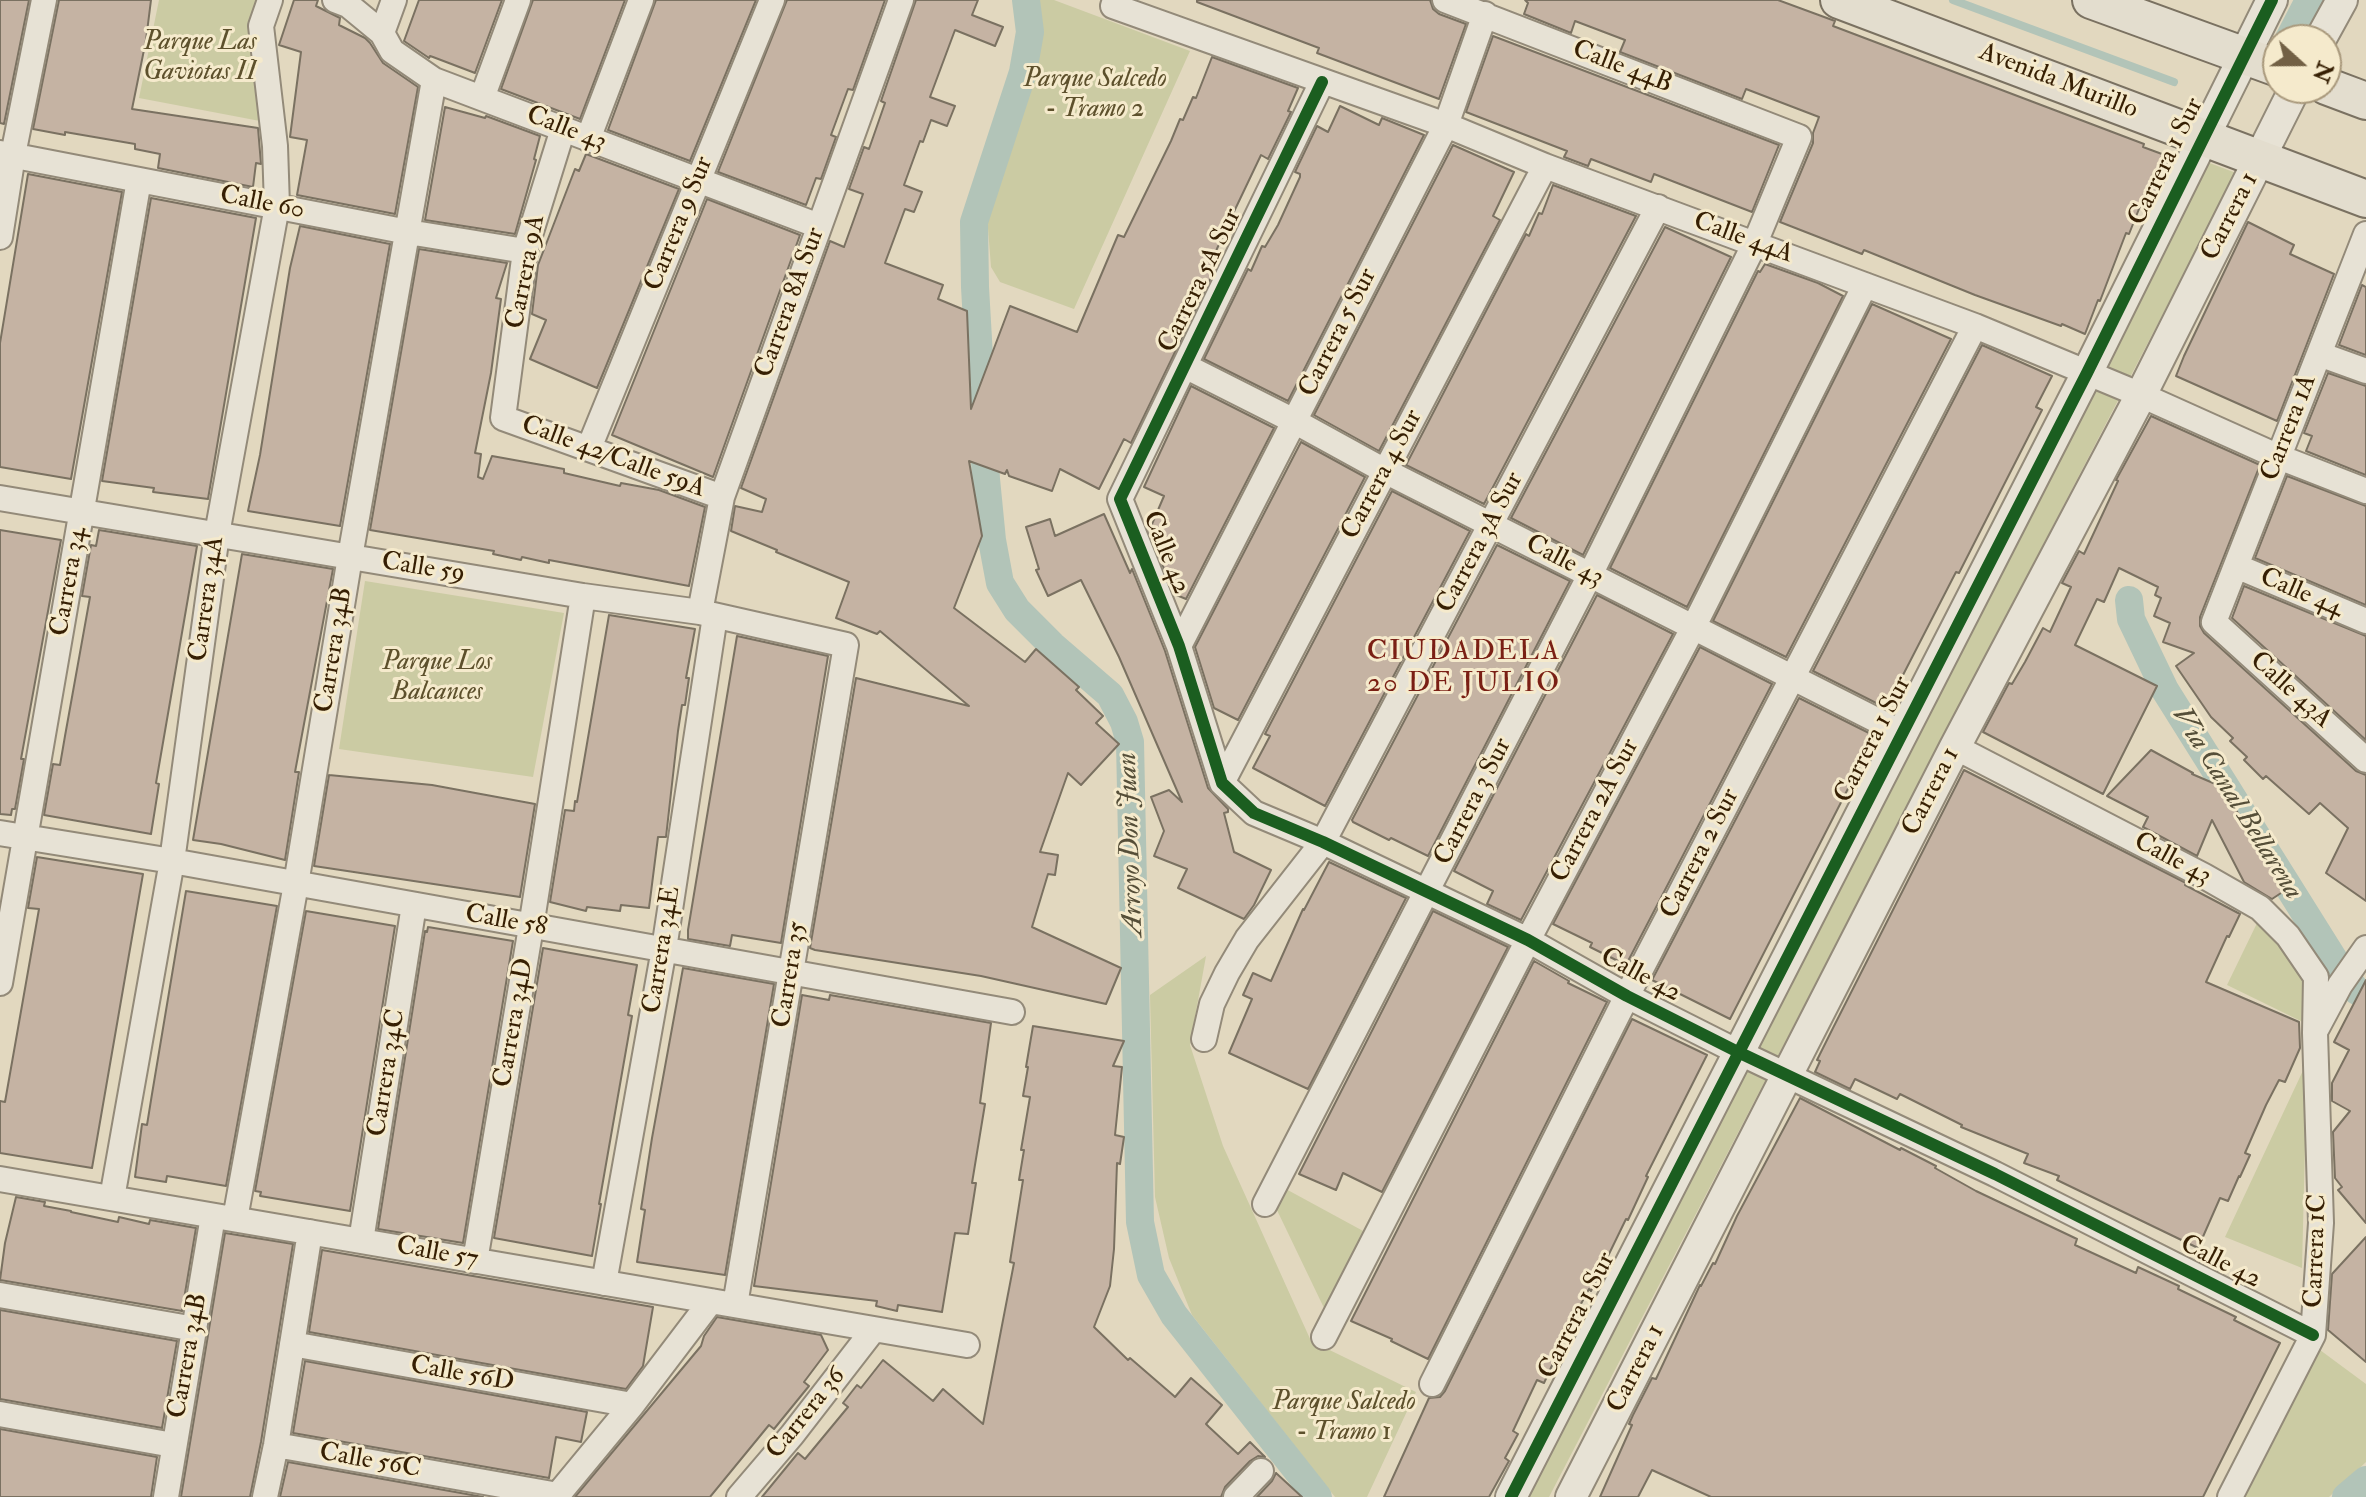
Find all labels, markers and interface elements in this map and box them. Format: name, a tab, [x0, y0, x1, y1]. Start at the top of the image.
north arrow	[2262, 24, 2342, 104]
park label: Parque Las Gaviotas II	[143, 27, 257, 88]
street label: Calle 44B	[1568, 35, 1676, 101]
street label: Avenida Murillo	[1974, 37, 2142, 127]
text: N	[2306, 58, 2339, 86]
park label: Parque Salcedo - Tramo 2	[1023, 64, 1167, 126]
street label: Carrera 1 Sur	[2123, 93, 2211, 231]
street label: Calle 43	[522, 101, 610, 159]
street label: Carrera 9 Sur	[639, 152, 721, 296]
street label: Carrera 1	[2196, 168, 2266, 266]
street label: Calle 60	[217, 181, 307, 227]
street label: Carrera 5A Sur	[1153, 204, 1249, 358]
street label: Calle 44A	[1689, 207, 1797, 271]
street label: Carrera 9A	[501, 212, 553, 332]
street label: Carrera 8A Sur	[749, 224, 833, 382]
street label: Carrera 5 Sur	[1293, 264, 1385, 402]
street label: Carrera 1A	[2255, 370, 2325, 486]
street label: Carrera 4 Sur	[1336, 405, 1430, 545]
street label: Calle 42/Calle 59A	[517, 410, 709, 506]
street label: Carrera 3A Sur	[1431, 467, 1531, 619]
street label: Calle 42	[1134, 507, 1196, 599]
street label: Carrera 34	[45, 525, 95, 639]
street label: Calle 43	[1520, 529, 1608, 595]
street label: Carrera 34A	[184, 534, 232, 664]
street label: Calle 59	[379, 547, 467, 591]
street label: Calle 44	[2255, 563, 2347, 625]
street label: Carrera 34B	[310, 585, 360, 715]
district label: CIUDADELA 20 DE JULIO	[1367, 636, 1561, 702]
street label: Calle 43A	[2243, 646, 2337, 736]
park label: Parque Los Balcances	[382, 647, 492, 708]
street label: Carrera 1 Sur	[1829, 671, 1919, 809]
water label: Via Canal Bellarena	[2163, 702, 2309, 906]
street label: Carrera 3 Sur	[1429, 733, 1519, 871]
street label: Carrera 2A Sur	[1545, 734, 1647, 888]
street label: Carrera 1	[1897, 743, 1967, 841]
water label: Arroyo Don Juan	[1112, 752, 1152, 936]
street label: Carrera 2 Sur	[1655, 784, 1747, 924]
street label: Calle 43	[2128, 827, 2216, 893]
street label: Carrera 34E	[638, 884, 688, 1016]
street label: Calle 58	[463, 899, 549, 945]
street label: Carrera 35	[767, 920, 815, 1030]
street label: Calle 42	[1595, 942, 1685, 1010]
street label: Carrera 34D	[488, 956, 542, 1090]
street label: Carrera 34C	[363, 1007, 413, 1139]
street label: Carrera 1C	[2299, 1194, 2335, 1308]
street label: Calle 42	[2174, 1229, 2266, 1297]
street label: Calle 57	[394, 1231, 480, 1277]
street label: Carrera 1 Sur	[1533, 1247, 1623, 1385]
street label: Carrera 34B	[163, 1291, 215, 1421]
street label: Carrera 1	[1602, 1320, 1672, 1418]
street label: Calle 56D	[408, 1351, 516, 1399]
street label: Carrera 36	[761, 1362, 853, 1466]
park label: Parque Salcedo - Tramo 1	[1272, 1387, 1416, 1448]
street label: Calle 56C	[317, 1438, 423, 1486]

